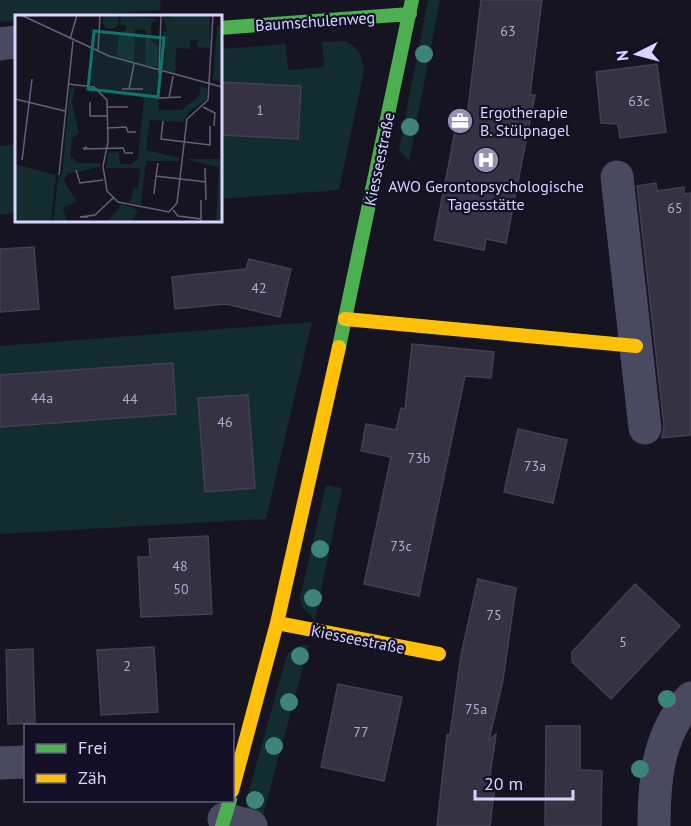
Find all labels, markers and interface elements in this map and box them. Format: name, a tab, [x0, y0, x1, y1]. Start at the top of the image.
street label: Baumschulenweg	[254, 7, 376, 35]
inset map	[15, 15, 222, 222]
house number: 63	[500, 22, 516, 40]
north arrow	[607, 24, 667, 84]
text: N	[612, 49, 633, 62]
house number: 63c	[628, 92, 650, 110]
house number: 1	[256, 101, 264, 119]
place label: Ergotherapie B. Stülpnagel	[480, 102, 570, 140]
office icon: Ergotherapie B. Stülpnagel	[445, 106, 475, 136]
street label: Kiesseestraße	[359, 111, 399, 207]
hospital icon: AWO Gerontopsychologische Tagesstätte	[471, 145, 501, 175]
place label: AWO Gerontopsychologische Tagesstätte	[388, 176, 584, 214]
house number: 65	[667, 199, 683, 217]
house number: 42	[251, 279, 267, 297]
house number: 44a	[31, 389, 53, 407]
house number: 44	[122, 390, 138, 408]
house number: 46	[217, 413, 233, 431]
house number: 73b	[408, 449, 430, 467]
house number: 73a	[524, 457, 546, 475]
house number: 73c	[390, 537, 412, 555]
house number: 48	[172, 557, 188, 575]
house number: 50	[173, 580, 189, 598]
house number: 75	[486, 606, 502, 624]
street label: Kiesseestraße	[310, 620, 406, 658]
house number: 5	[619, 633, 627, 651]
house number: 2	[123, 657, 131, 675]
house number: 75a	[465, 700, 487, 718]
house number: 77	[353, 723, 369, 741]
legend	[24, 724, 234, 802]
text: Frei	[78, 736, 107, 759]
scale bar	[475, 763, 572, 801]
text: Zäh	[78, 766, 107, 789]
text: 20 m	[484, 772, 523, 795]

